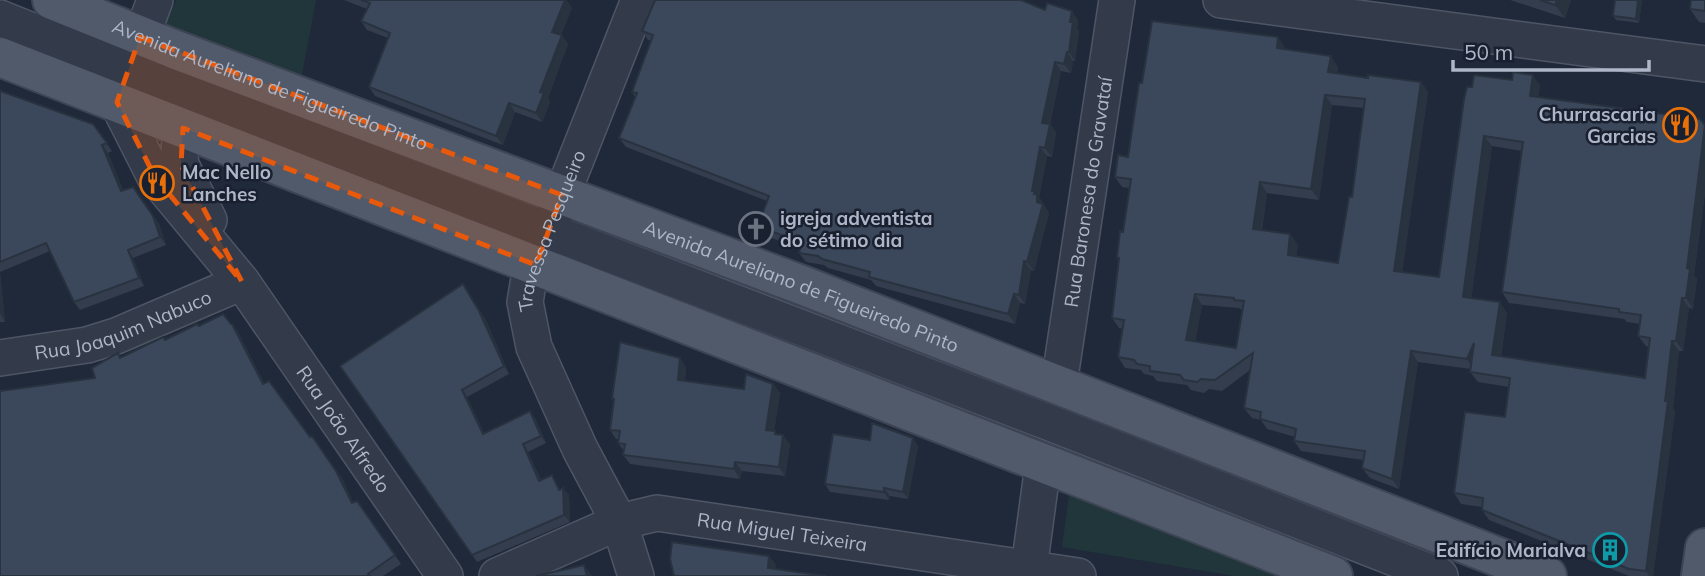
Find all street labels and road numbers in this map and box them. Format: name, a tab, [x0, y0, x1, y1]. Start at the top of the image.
street label: Avenida Aureliano de Figueiredo Pinto	[109, 14, 431, 156]
street label: Rua Baronesa do Gravataí	[1059, 74, 1117, 309]
street label: Travessa Pesqueiro	[513, 146, 591, 313]
street label: Avenida Aureliano de Figueiredo Pinto	[640, 215, 962, 357]
street label: Rua Joaquim Nabuco	[33, 285, 215, 365]
street label: Rua João Alfredo	[291, 361, 396, 497]
street label: Rua Miguel Teixeira	[696, 507, 869, 556]

